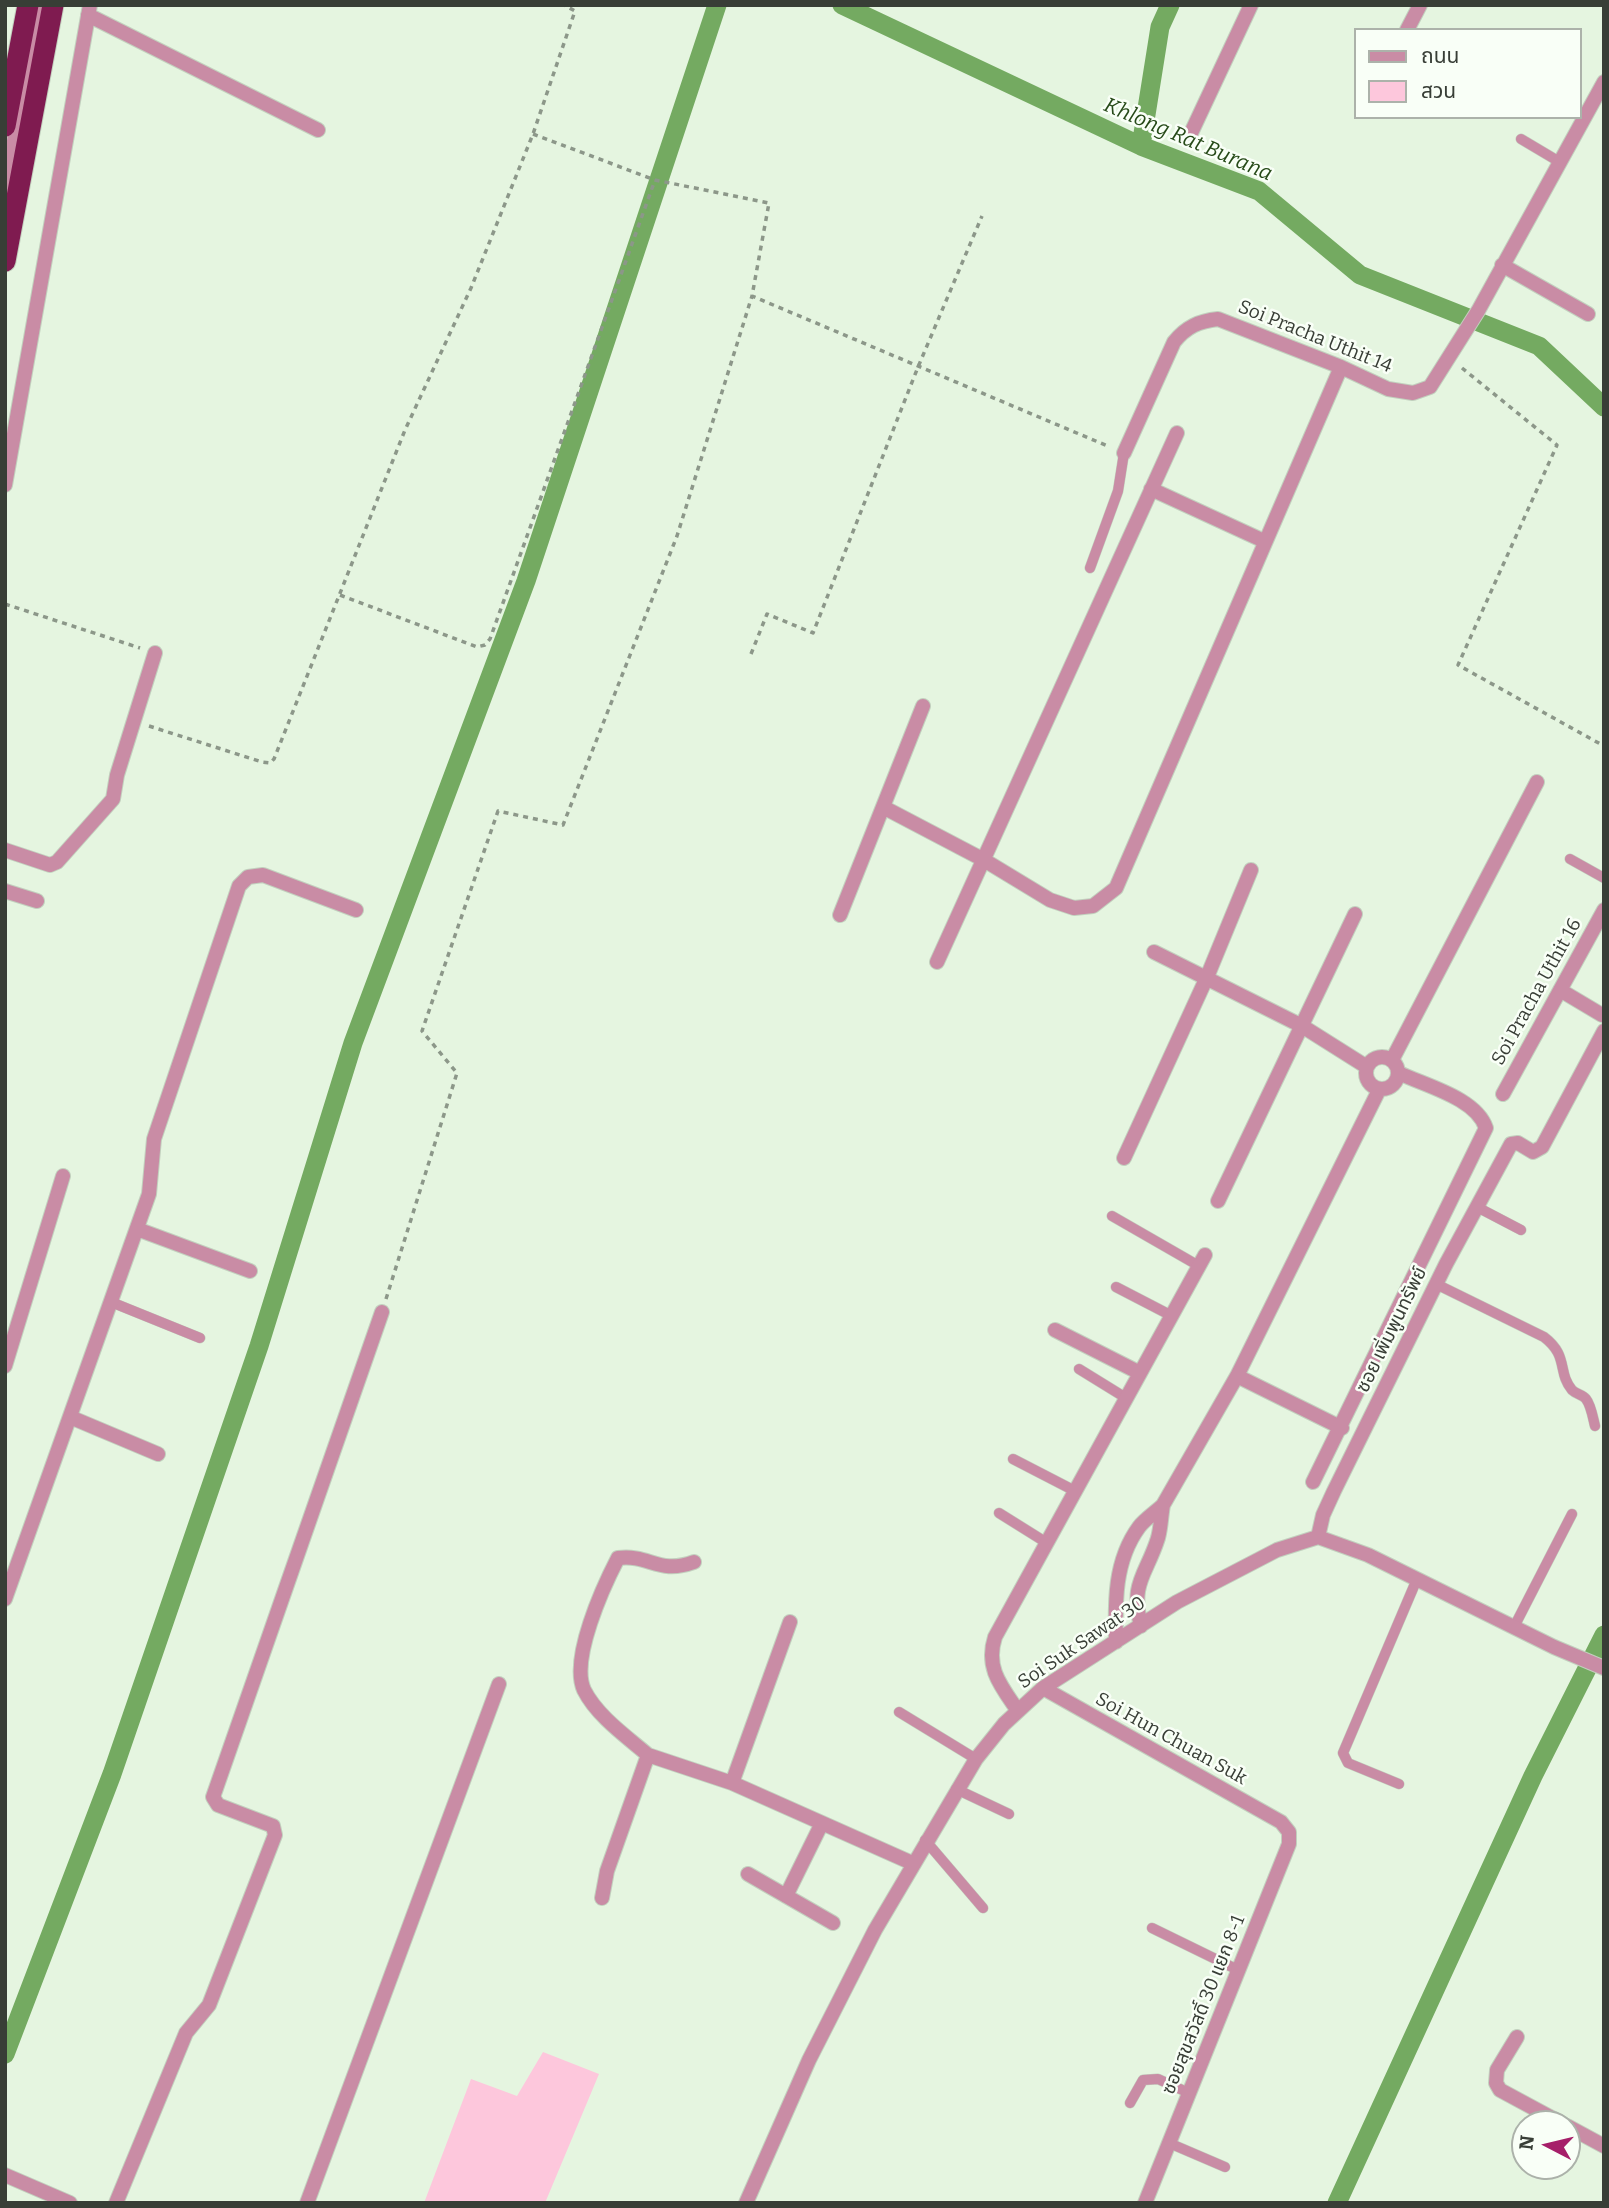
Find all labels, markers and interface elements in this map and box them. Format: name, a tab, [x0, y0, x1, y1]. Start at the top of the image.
legend	[1354, 28, 1581, 119]
text: ถนน	[1421, 43, 1459, 69]
text: สวน	[1421, 78, 1456, 104]
water label: Khlong Rat Burana	[1100, 93, 1276, 187]
street label: Soi Pracha Uthit 14	[1235, 296, 1395, 378]
street label: Soi Pracha Uthit 16	[1487, 915, 1587, 1069]
street label: ซอย เพิ่มพูนทรัพย์	[1352, 1263, 1432, 1397]
street label: Soi Suk Sawat 30	[1014, 1592, 1150, 1694]
street label: Soi Hun Chuan Suk	[1091, 1688, 1251, 1790]
street label: ซอยสุขสวัสดิ์ 30 แยก 8-1	[1158, 1912, 1250, 2098]
north arrow	[1511, 2110, 1581, 2180]
text: N	[1514, 2134, 1539, 2151]

